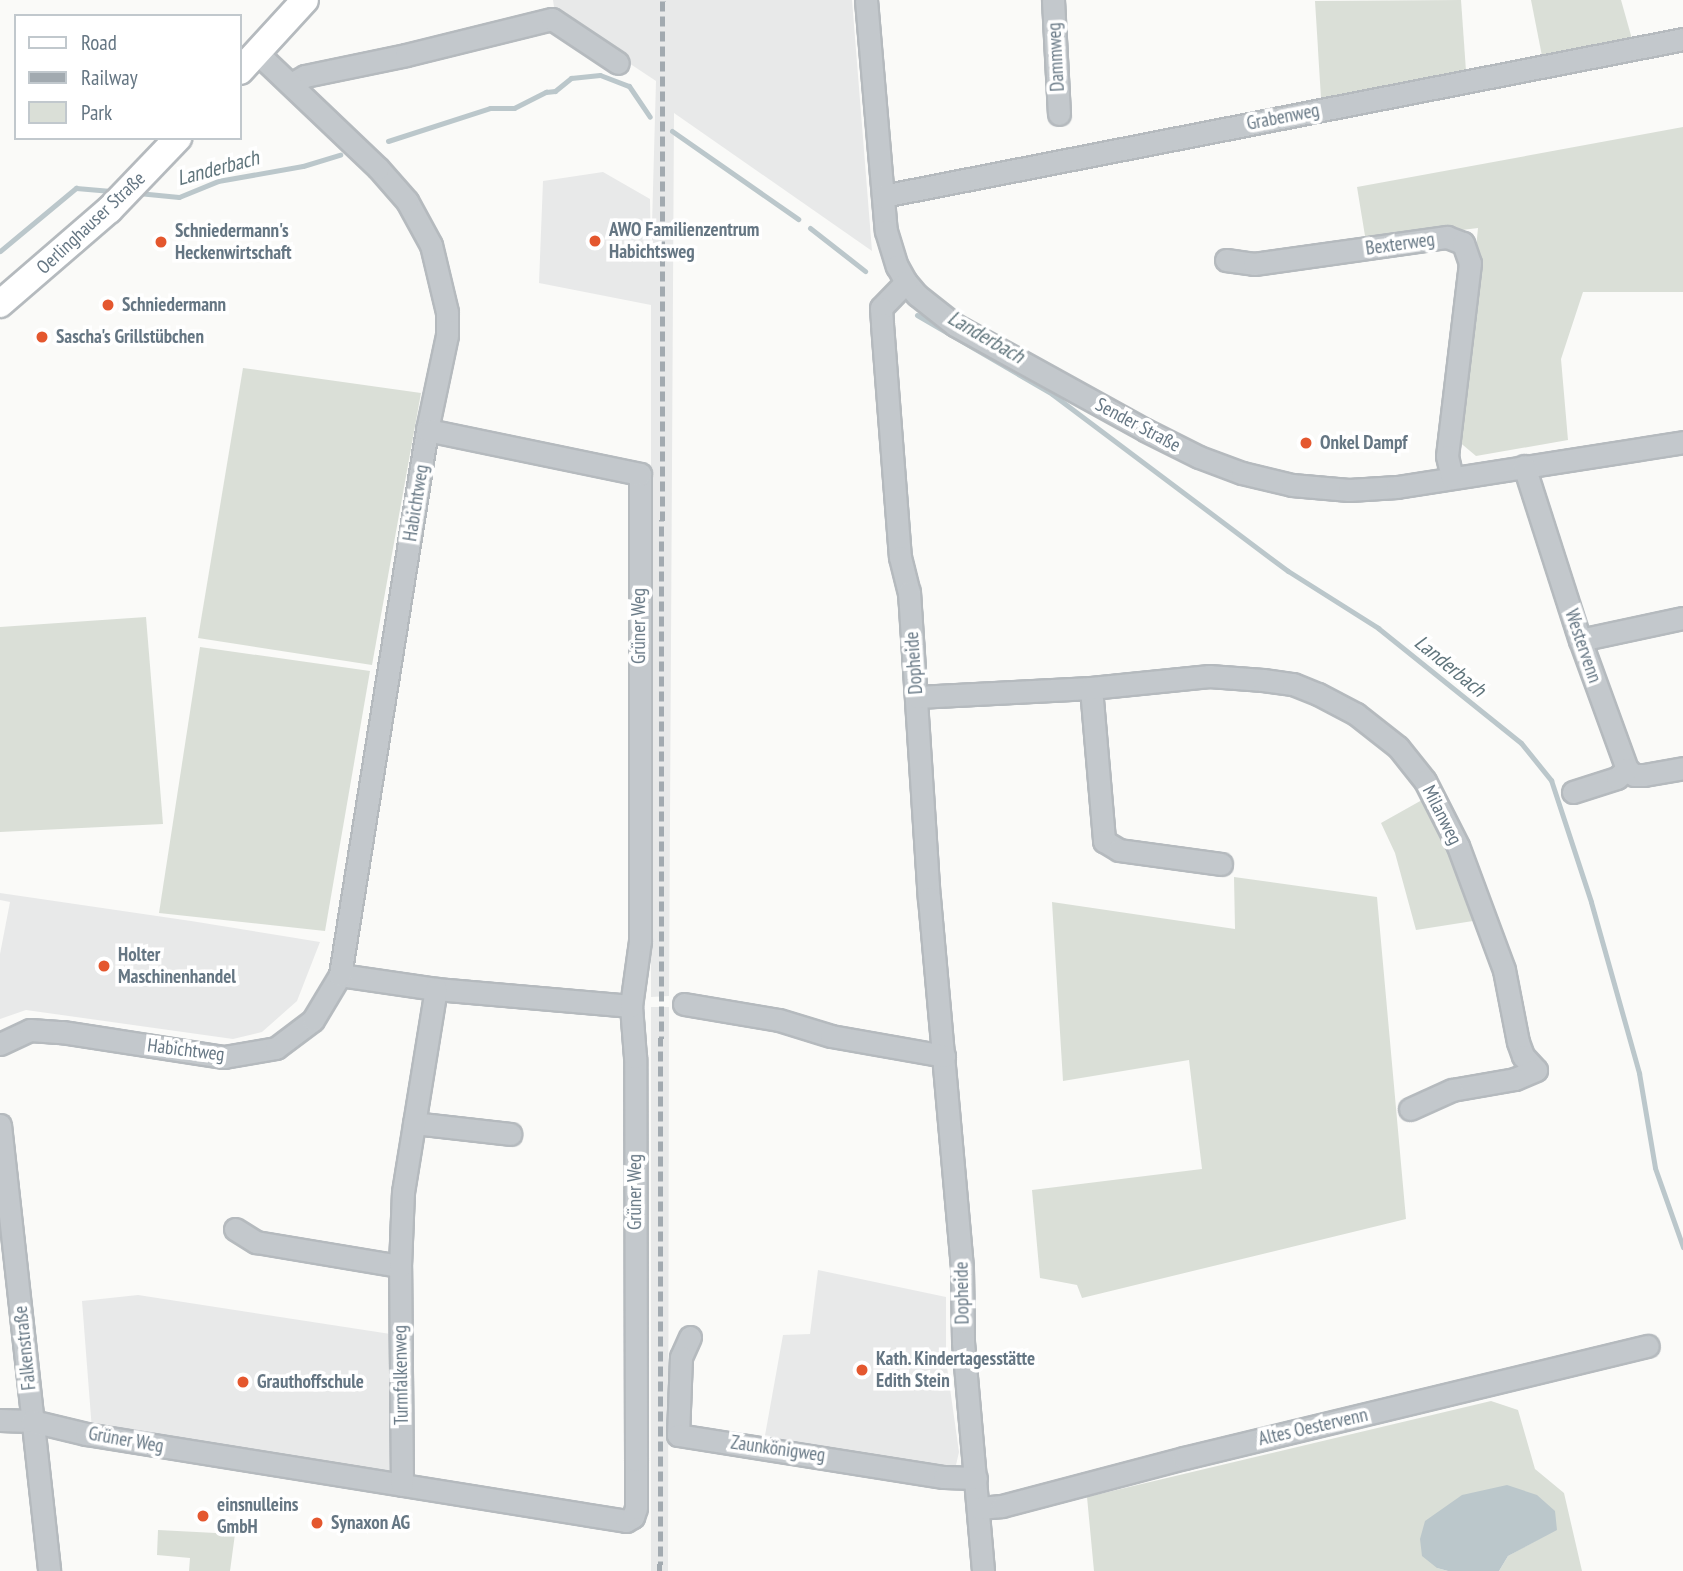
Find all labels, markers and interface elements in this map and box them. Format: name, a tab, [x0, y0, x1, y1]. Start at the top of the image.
legend	[14, 14, 242, 140]
street label: Dammweg	[1043, 22, 1069, 92]
text: Road	[81, 29, 117, 56]
text: Railway	[81, 64, 138, 91]
text: Park	[81, 99, 112, 126]
street label: Grabenweg	[1245, 99, 1321, 135]
water label: Landerbach	[174, 145, 262, 191]
street label: Oerlinghauser Straße	[32, 167, 150, 279]
place label: AWO Familienzentrum Habichtsweg	[609, 219, 760, 263]
place label: Schniedermann's Heckenwirtschaft	[175, 220, 292, 264]
street label: Bexterweg	[1364, 228, 1436, 260]
marker: AWO Familienzentrum Habichtsweg	[587, 233, 603, 249]
marker: Schniedermann's Heckenwirtschaft	[153, 234, 169, 250]
place label: Schniedermann	[122, 294, 226, 316]
marker: Schniedermann	[100, 297, 116, 313]
water label: Landerbach	[943, 305, 1029, 369]
place label: Sascha's Grillstübchen	[56, 326, 204, 348]
marker: Sascha's Grillstübchen	[34, 329, 50, 345]
street label: Sender Straße	[1092, 393, 1184, 457]
place label: Onkel Dampf	[1320, 432, 1407, 454]
marker: Onkel Dampf	[1298, 435, 1314, 451]
street label: Habichtweg	[399, 463, 433, 543]
street label: Grüner Weg	[628, 588, 650, 664]
street label: Westervenn	[1560, 606, 1606, 686]
water label: Landerbach	[1410, 630, 1490, 702]
street label: Dopheide	[900, 631, 928, 695]
street label: Milanweg	[1417, 782, 1467, 848]
place label: Holter Maschinenhandel	[118, 944, 236, 988]
marker: Holter Maschinenhandel	[96, 958, 112, 974]
street label: Habichtweg	[146, 1034, 226, 1066]
street label: Grüner Weg	[624, 1154, 646, 1230]
street label: Dopheide	[950, 1261, 974, 1325]
street label: Falkenstraße	[9, 1305, 41, 1391]
street label: Turmfalkenweg	[389, 1325, 413, 1425]
place label: Kath. Kindertagesstätte Edith Stein	[876, 1348, 1036, 1392]
marker: Kath. Kindertagesstätte Edith Stein	[854, 1362, 870, 1378]
place label: Grauthoffschule	[257, 1371, 364, 1393]
marker: Grauthoffschule	[235, 1374, 251, 1390]
street label: Altes Oestervenn	[1256, 1403, 1370, 1451]
street label: Grüner Weg	[86, 1422, 166, 1458]
street label: Zaunkönigweg	[729, 1431, 827, 1467]
place label: einsnulleins GmbH	[217, 1494, 298, 1538]
marker: einsnulleins GmbH	[195, 1508, 211, 1524]
place label: Synaxon AG	[331, 1512, 411, 1534]
marker: Synaxon AG	[309, 1515, 325, 1531]

